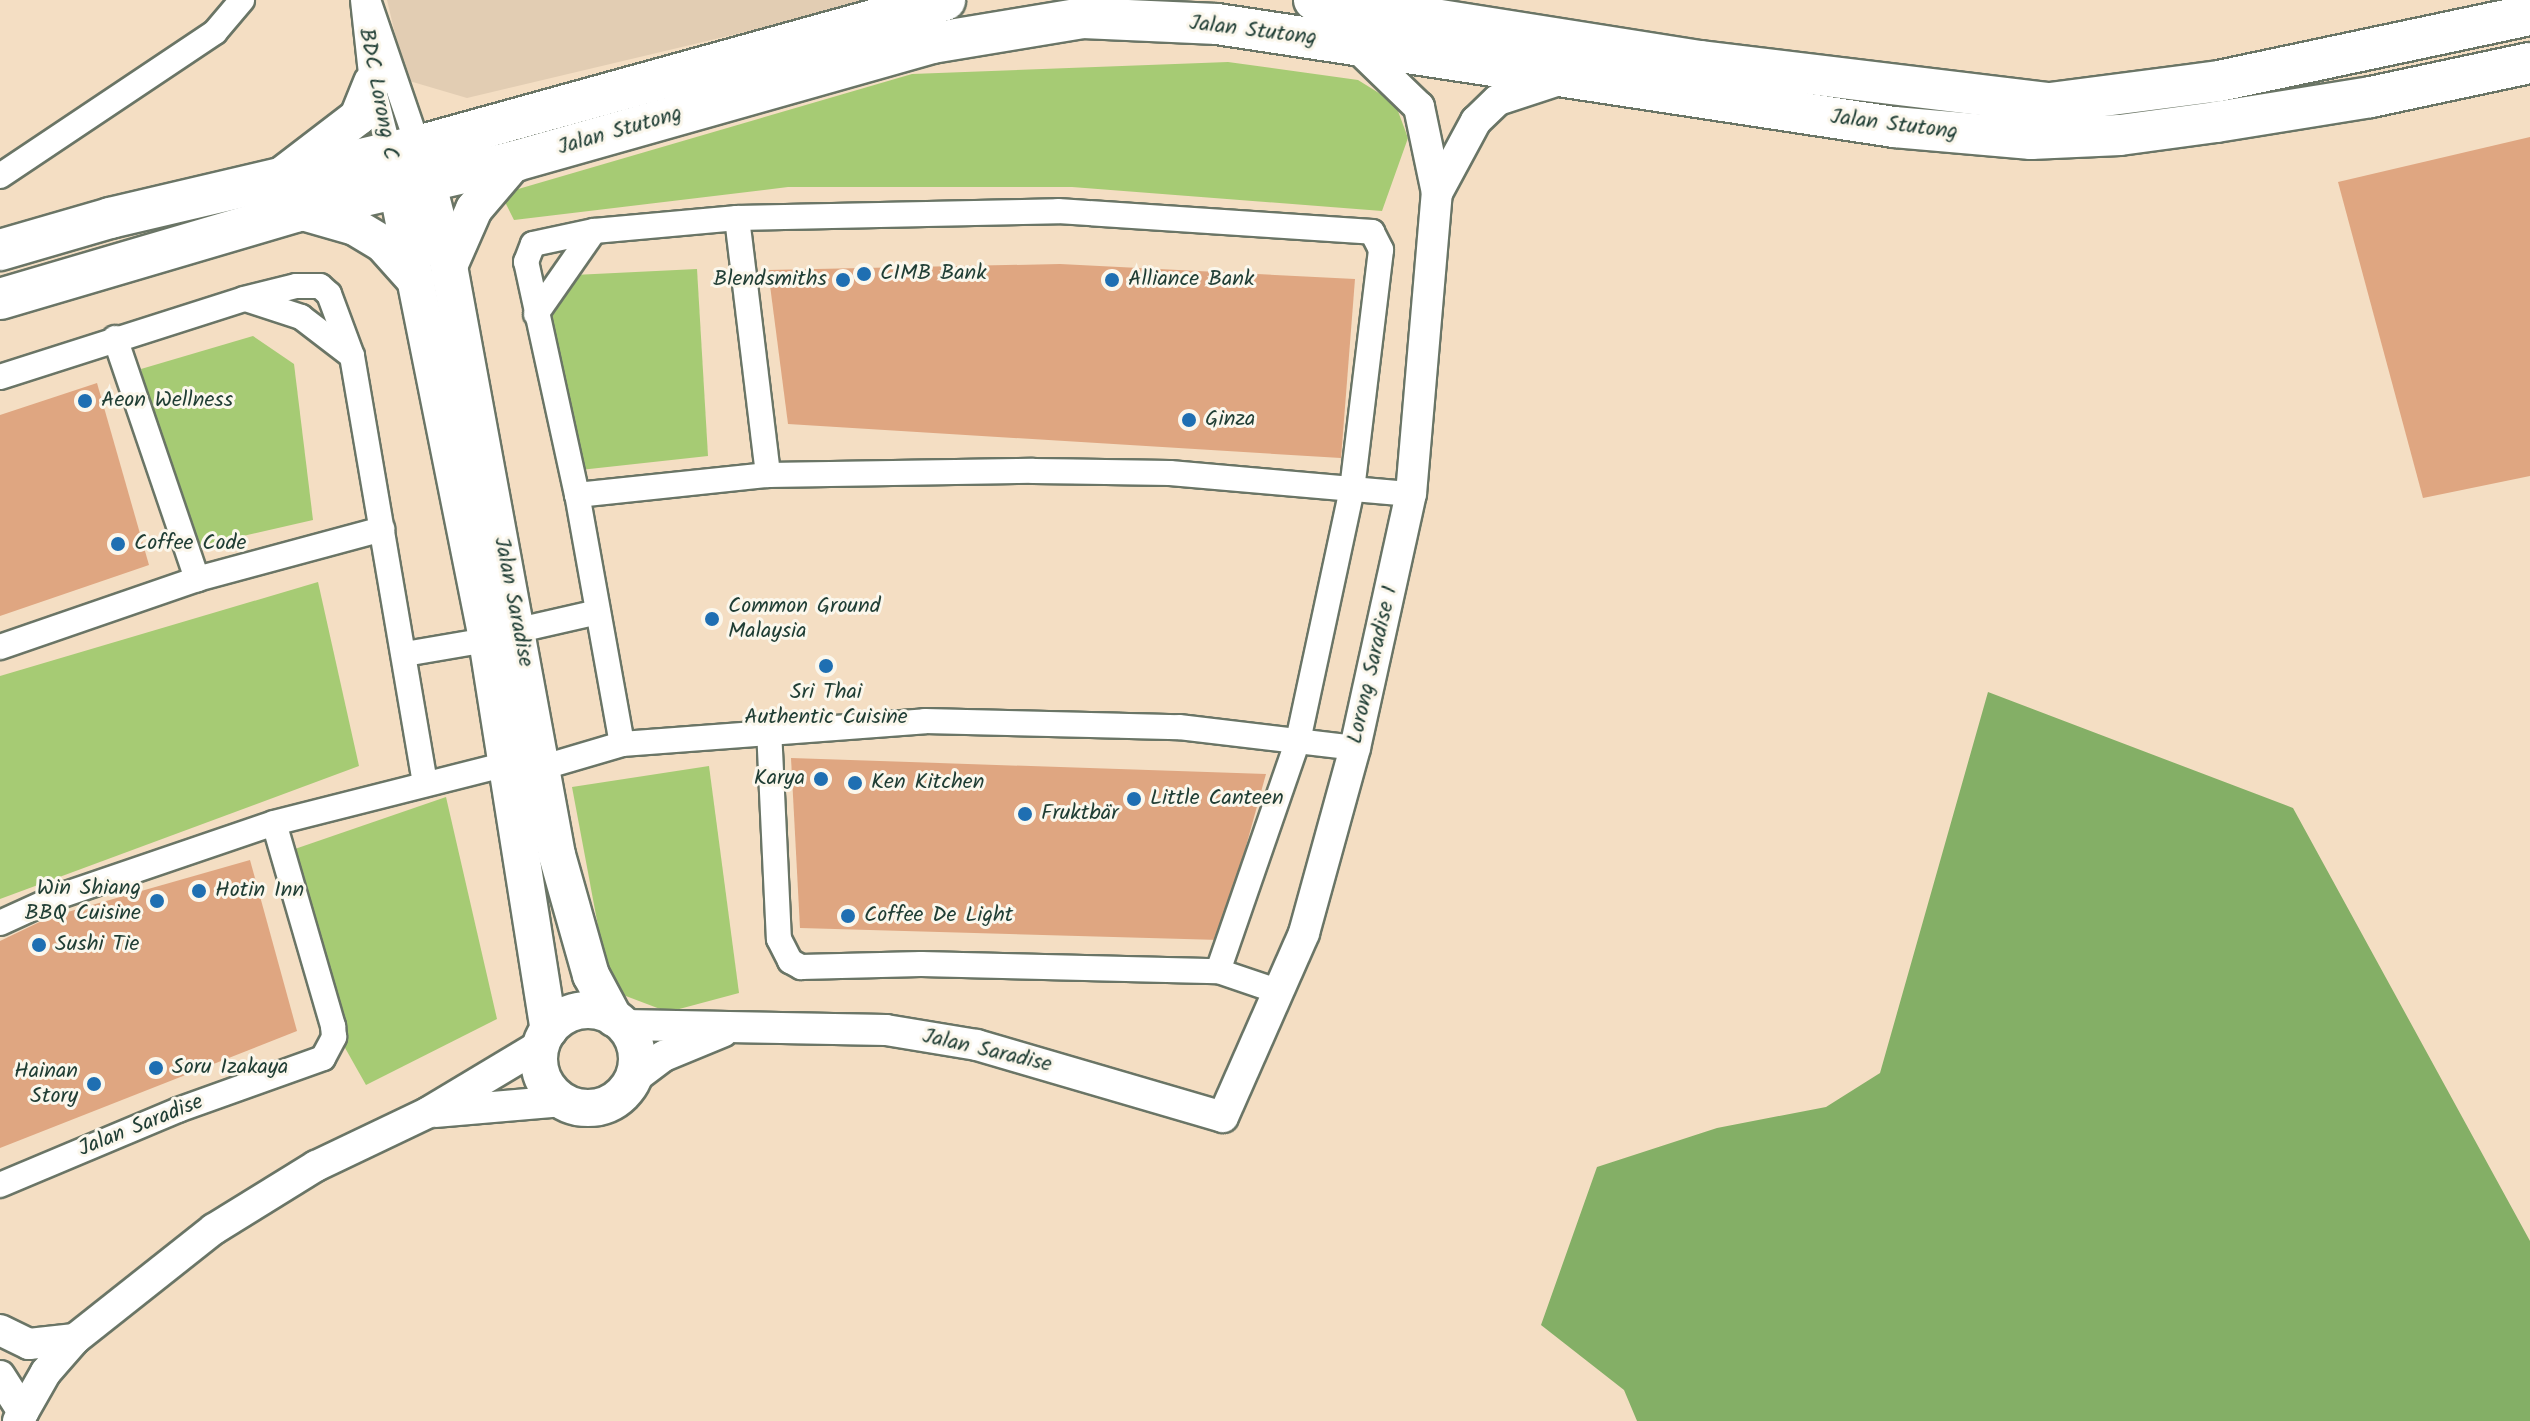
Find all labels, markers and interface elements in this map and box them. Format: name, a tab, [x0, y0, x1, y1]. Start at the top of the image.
street label: Jalan Stutong	[1188, 10, 1318, 52]
street label: BDC Lorong C	[352, 26, 404, 162]
street label: Jalan Stutong	[555, 101, 685, 161]
street label: Jalan Stutong	[1829, 104, 1959, 146]
place label: CIMB Bank	[880, 261, 987, 287]
marker: CIMB Bank	[855, 265, 873, 283]
place label: Blendsmiths	[713, 267, 827, 293]
place label: Alliance Bank	[1128, 267, 1254, 293]
marker: Blendsmiths	[834, 271, 852, 289]
marker: Alliance Bank	[1103, 271, 1121, 289]
place label: Aeon Wellness	[101, 388, 233, 414]
marker: Aeon Wellness	[76, 392, 94, 410]
place label: Ginza	[1205, 407, 1255, 433]
marker: Ginza	[1180, 411, 1198, 429]
place label: Coffee Code	[134, 531, 246, 557]
marker: Coffee Code	[109, 535, 127, 553]
street label: Jalan Saradise	[487, 535, 539, 669]
street label: Lorong Saradise 1	[1342, 584, 1404, 746]
place label: Common Ground Malaysia	[728, 593, 881, 644]
marker: Common Ground Malaysia	[703, 610, 721, 628]
marker: Sri Thai Authentic Cuisine	[817, 657, 835, 675]
place label: Sri Thai Authentic Cuisine	[744, 679, 908, 730]
place label: Karya	[754, 766, 805, 792]
marker: Karya	[812, 770, 830, 788]
place label: Ken Kitchen	[871, 770, 984, 796]
marker: Ken Kitchen	[846, 774, 864, 792]
place label: Little Canteen	[1150, 786, 1284, 812]
marker: Little Canteen	[1125, 790, 1143, 808]
place label: Fruktbär	[1041, 801, 1118, 827]
marker: Fruktbär	[1016, 805, 1034, 823]
place label: Win Shiang BBQ Cuisine	[25, 875, 141, 926]
place label: Hotin Inn	[215, 878, 304, 904]
marker: Hotin Inn	[190, 882, 208, 900]
marker: Win Shiang BBQ Cuisine	[148, 892, 166, 910]
place label: Coffee De Light	[864, 903, 1013, 929]
marker: Coffee De Light	[839, 907, 857, 925]
place label: Sushi Tie	[55, 932, 139, 958]
marker: Sushi Tie	[30, 936, 48, 954]
street label: Jalan Saradise	[920, 1023, 1054, 1079]
place label: Soru Izakaya	[172, 1055, 288, 1081]
place label: Hainan Story	[14, 1058, 78, 1110]
marker: Soru Izakaya	[147, 1059, 165, 1077]
marker: Hainan Story	[85, 1075, 103, 1093]
street label: Jalan Saradise	[75, 1089, 207, 1163]

